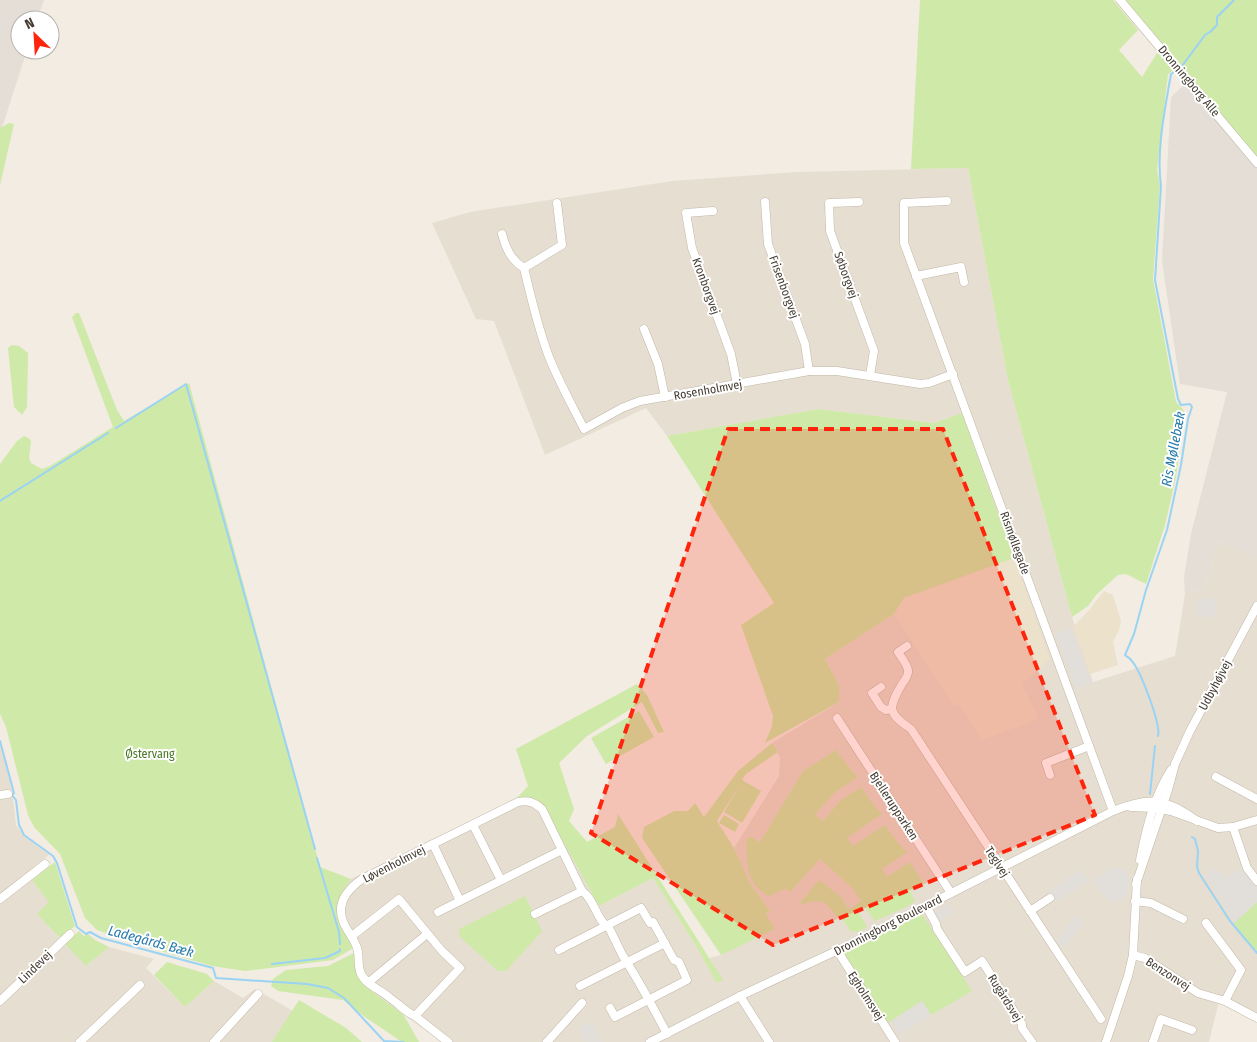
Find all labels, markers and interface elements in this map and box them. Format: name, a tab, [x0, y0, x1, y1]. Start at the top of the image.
north arrow	[10, 10, 60, 60]
text: N	[22, 14, 37, 33]
street label: Dronningborg Alle	[1155, 43, 1223, 119]
street label: Søborgvej	[831, 250, 861, 300]
street label: Frisenborgvej	[766, 254, 802, 320]
street label: Kronborgvej	[689, 256, 723, 316]
street label: Rosenholmvej	[673, 377, 743, 403]
water label: Ris Møllebæk	[1158, 410, 1189, 488]
street label: Rismøllegade	[997, 510, 1033, 577]
street label: Udbyhøjvej	[1196, 657, 1234, 713]
park label: Østervang	[125, 747, 175, 761]
street label: Bjellerupparken	[867, 769, 921, 843]
street label: Løvenholmvej	[361, 842, 427, 886]
street label: Teglvej	[982, 844, 1012, 880]
street label: Dronningborg Boulevard	[832, 892, 944, 958]
water label: Ladegårds Bæk	[106, 922, 196, 961]
street label: Lindevej	[15, 948, 55, 986]
street label: Benzonvej	[1143, 954, 1193, 994]
street label: Egholmsvej	[845, 969, 887, 1023]
street label: Rugårdsvej	[985, 972, 1025, 1024]

